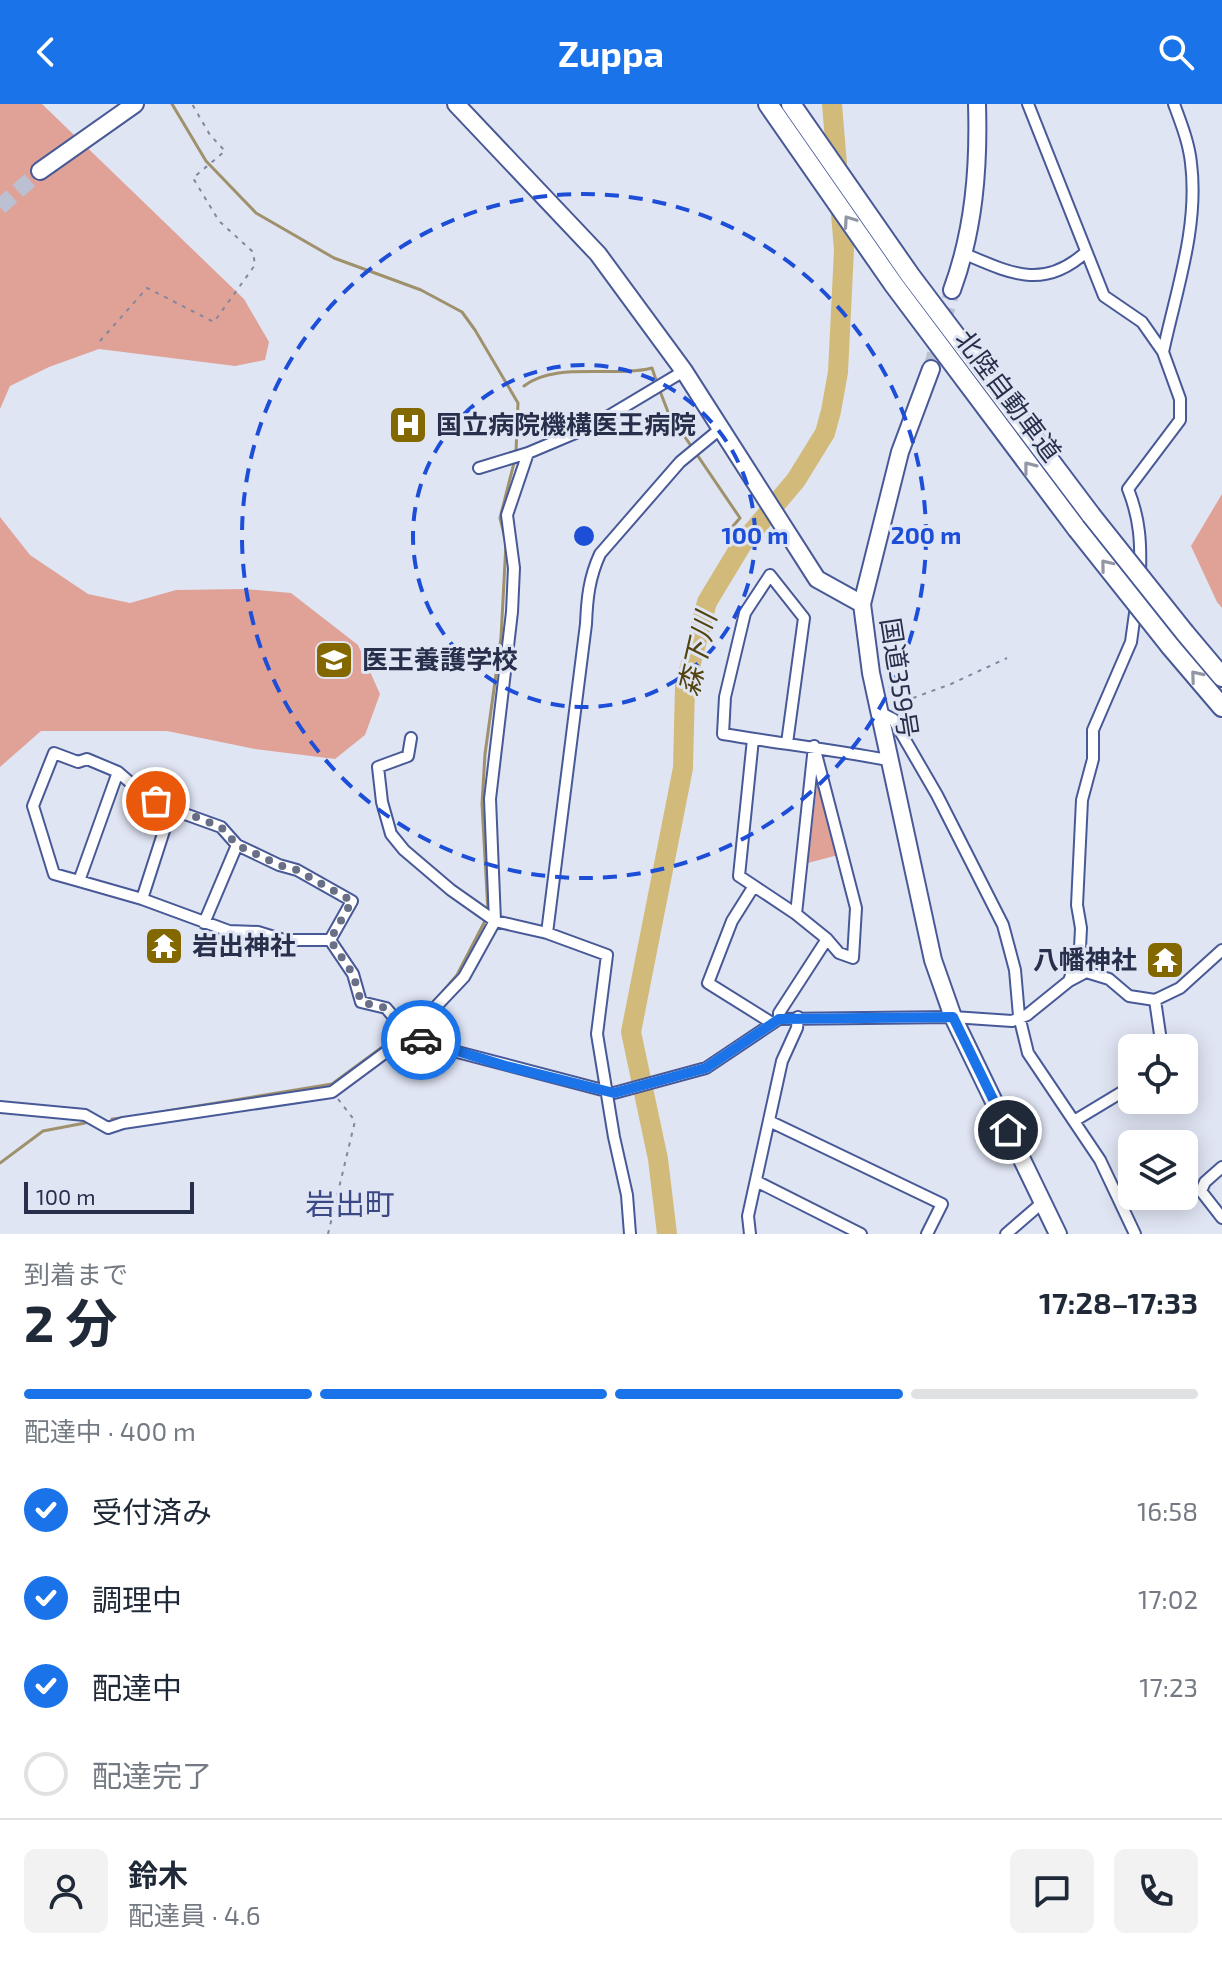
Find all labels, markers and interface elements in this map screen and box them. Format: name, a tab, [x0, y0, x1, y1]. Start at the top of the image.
icon: back	[24, 30, 68, 74]
icon: search	[1154, 30, 1198, 74]
text: Zuppa	[558, 31, 664, 74]
one-way arrow	[844, 216, 859, 230]
street label: 北陸自動車道	[950, 323, 1069, 467]
hospital icon: 国立病院機構医王病院	[387, 404, 429, 446]
place label: 国立病院機構医王病院	[436, 408, 696, 439]
one-way arrow	[1024, 462, 1039, 476]
text: 100 m	[722, 520, 788, 549]
text: 200 m	[891, 520, 961, 549]
centre of rings	[570, 522, 598, 550]
one-way arrow	[1101, 560, 1116, 575]
water label: 森下川	[670, 606, 723, 699]
street label: 国道359号	[876, 615, 925, 740]
school or university icon: 医王養護学校	[313, 639, 355, 681]
place label: 医王養護学校	[362, 643, 518, 674]
one-way arrow	[1191, 671, 1206, 686]
pin	[122, 767, 190, 835]
icon: bag	[134, 779, 178, 823]
temple icon: 岩出神社	[143, 925, 185, 967]
place label: 岩出神社	[192, 929, 296, 960]
temple icon: 八幡神社	[1144, 939, 1186, 981]
place label: 八幡神社	[1033, 943, 1137, 974]
courier	[381, 1000, 461, 1080]
icon: car	[399, 1018, 443, 1062]
map controls	[1118, 1034, 1198, 1210]
button: locate	[1118, 1034, 1198, 1114]
pin	[974, 1096, 1042, 1164]
icon: home	[986, 1108, 1030, 1152]
button: layers	[1118, 1130, 1198, 1210]
scale bar	[24, 1178, 194, 1214]
text: 100 m	[36, 1183, 95, 1209]
district label: 岩出町	[305, 1185, 395, 1221]
text: 到着まで	[24, 1258, 128, 1289]
text: 17:28–17:33	[1039, 1284, 1198, 1320]
text: 2 分	[24, 1290, 117, 1352]
text: 配達中 · 400 m	[24, 1415, 196, 1446]
icon: check	[24, 1488, 68, 1532]
text: 受付済み	[92, 1493, 212, 1529]
text: 16:58	[1137, 1495, 1198, 1526]
icon: check	[24, 1576, 68, 1620]
text: 調理中	[92, 1581, 182, 1617]
text: 17:02	[1138, 1583, 1198, 1614]
icon: check	[24, 1664, 68, 1708]
text: 配達中	[92, 1669, 182, 1705]
text: 17:23	[1139, 1671, 1198, 1702]
text: 配達完了	[92, 1757, 212, 1793]
button: person	[24, 1849, 108, 1933]
button: chat	[1010, 1849, 1094, 1933]
button: phone	[1114, 1849, 1198, 1933]
text: 鈴木	[128, 1856, 188, 1892]
text: 配達員 · 4.6	[128, 1899, 261, 1930]

